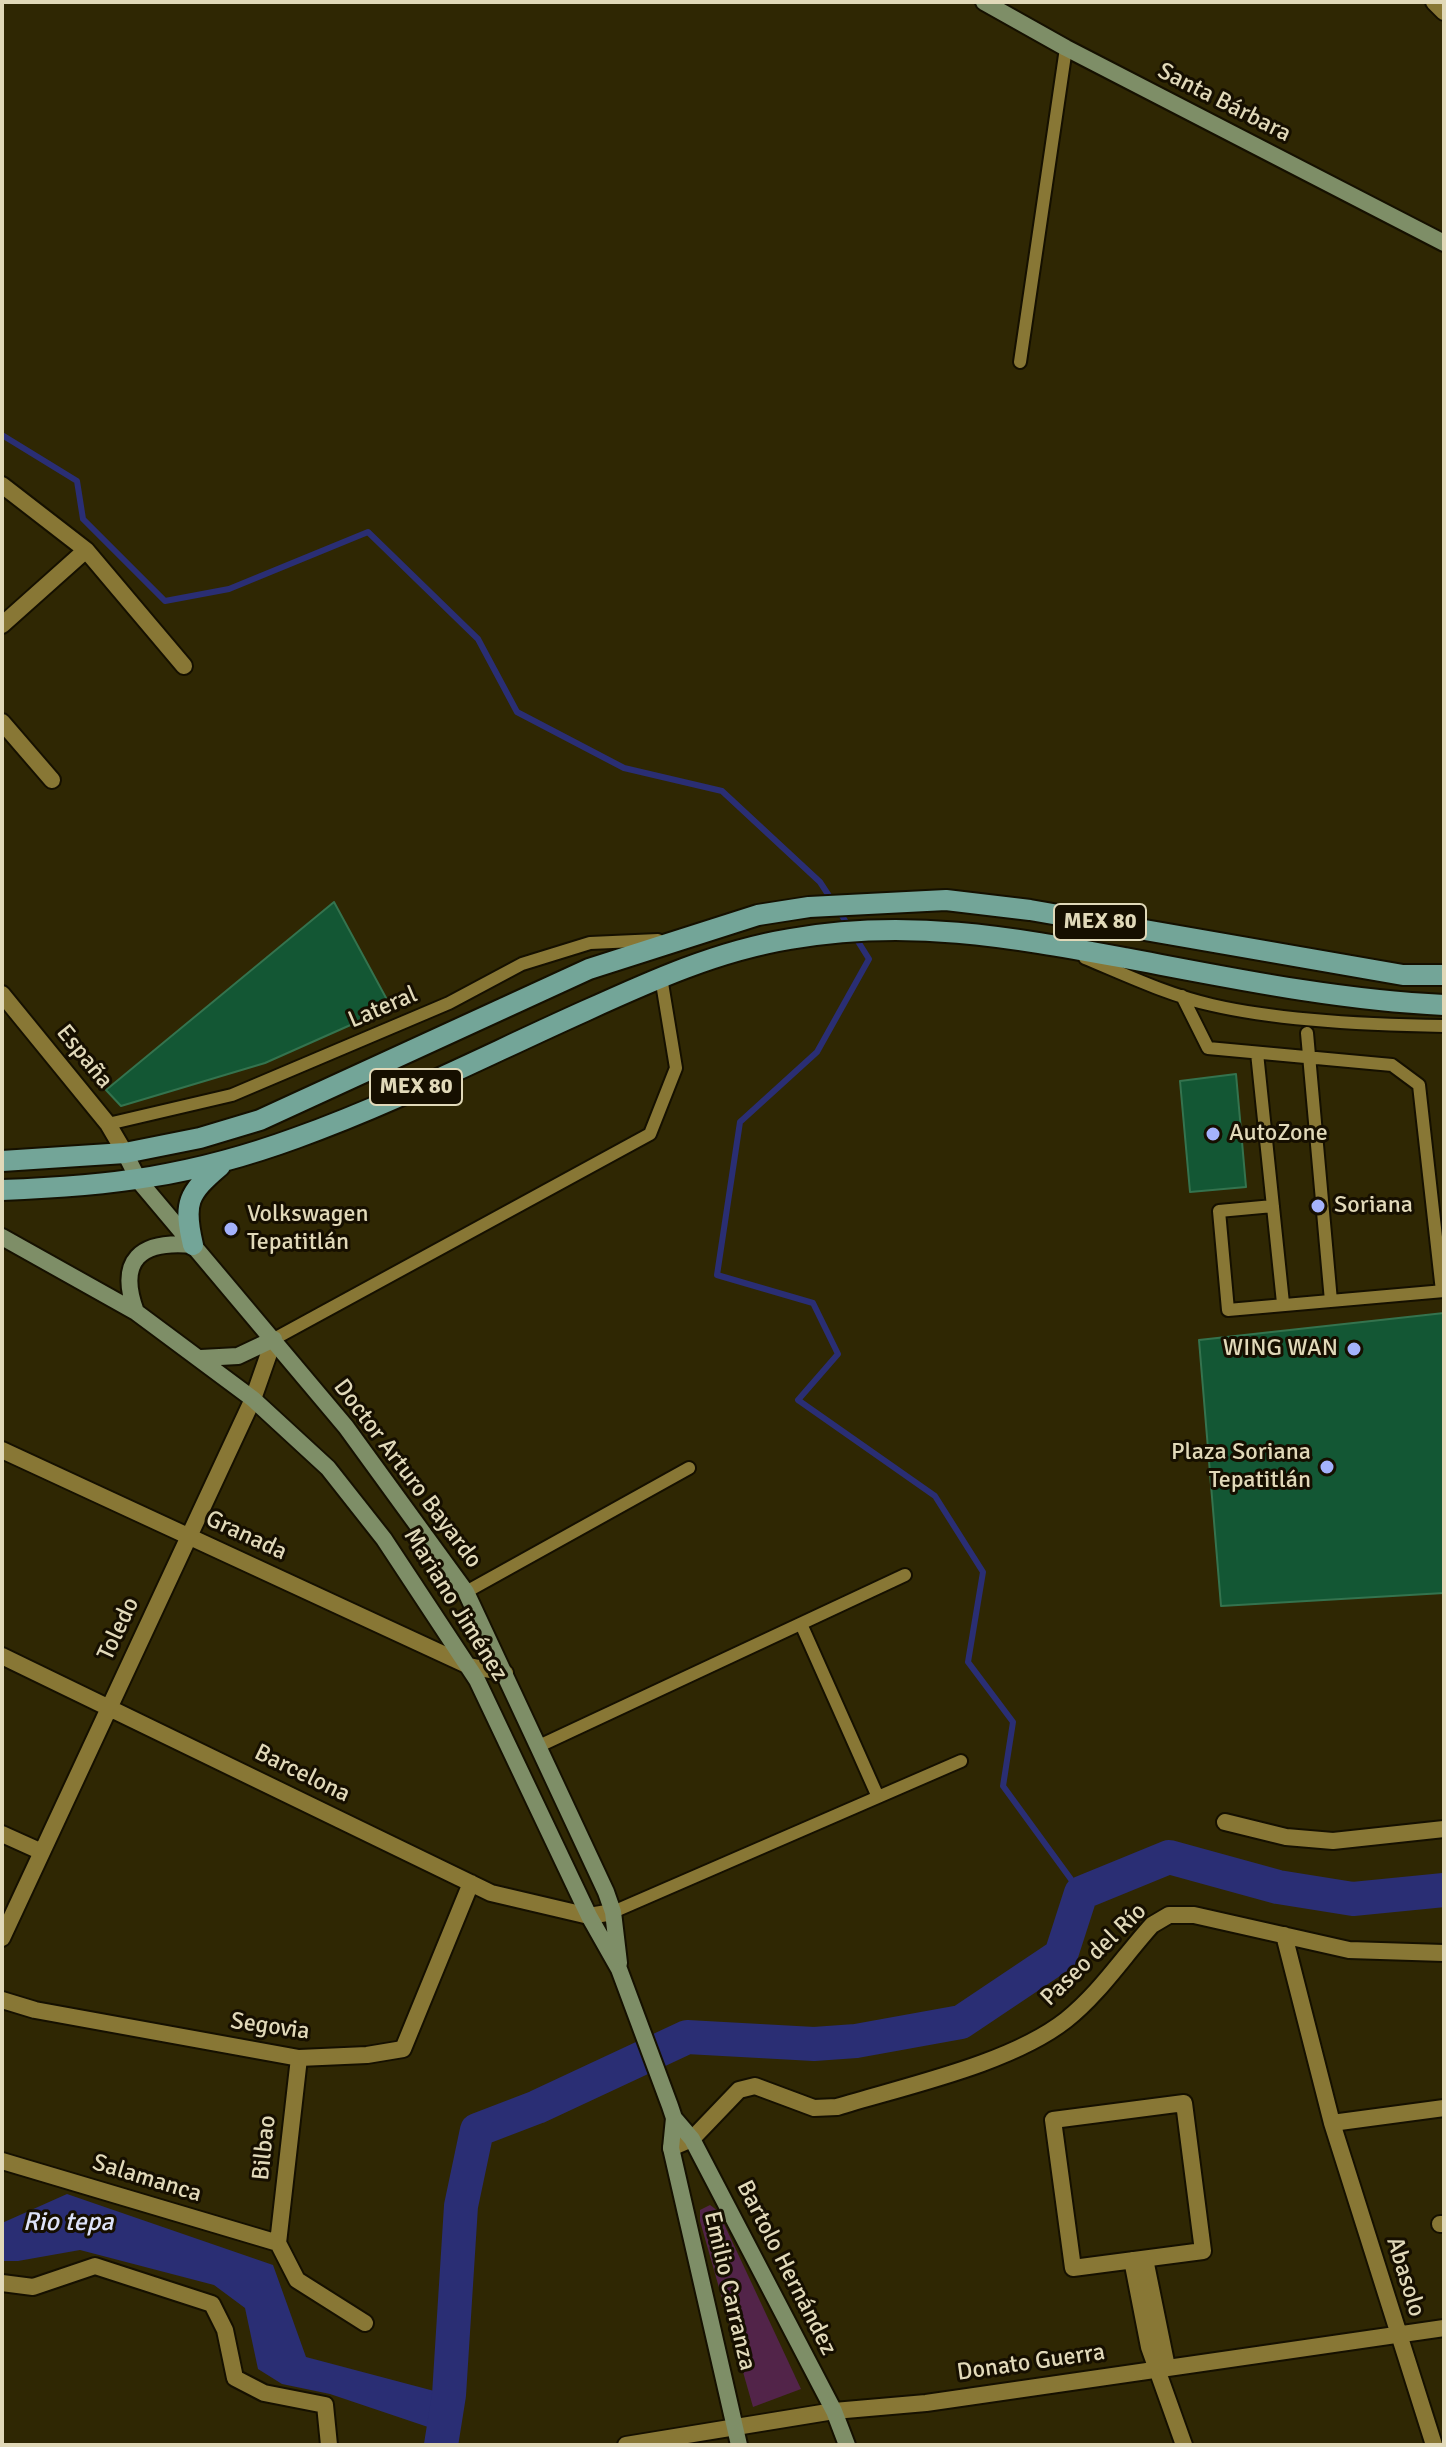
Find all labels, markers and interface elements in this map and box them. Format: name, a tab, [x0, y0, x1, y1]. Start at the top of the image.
street label: Santa Bárbara	[1153, 57, 1295, 149]
road number: MEX 80	[1054, 904, 1146, 940]
street label: Lateral	[344, 981, 422, 1035]
street label: España	[49, 1019, 119, 1095]
road number: MEX 80	[370, 1069, 462, 1105]
place label: AutoZone	[1229, 1120, 1328, 1148]
marker: AutoZone	[1204, 1125, 1222, 1143]
place label: Soriana	[1334, 1192, 1413, 1220]
marker: Soriana	[1309, 1197, 1327, 1215]
place label: Volkswagen Tepatitlán	[247, 1201, 369, 1257]
marker: Volkswagen Tepatitlán	[222, 1220, 240, 1238]
place label: WING WAN	[1223, 1335, 1338, 1363]
marker: WING WAN	[1345, 1340, 1363, 1358]
street label: Doctor Arturo Bayardo	[327, 1374, 487, 1574]
place label: Plaza Soriana Tepatitlán	[1171, 1439, 1311, 1495]
marker: Plaza Soriana Tepatitlán	[1318, 1458, 1336, 1476]
street label: Granada	[201, 1505, 291, 1567]
street label: Mariano Jiménez	[397, 1523, 513, 1687]
street label: Toledo	[92, 1593, 146, 1665]
street label: Barcelona	[249, 1739, 355, 1809]
street label: Paseo del Río	[1035, 1897, 1153, 2013]
street label: Segovia	[229, 2007, 311, 2047]
street label: Bilbao	[247, 2114, 283, 2182]
street label: Salamanca	[89, 2149, 205, 2209]
street label: Bartolo Hernández	[730, 2176, 842, 2360]
water label: Rio tepa	[23, 2207, 113, 2239]
street label: Emilio Carranza	[697, 2209, 761, 2373]
street label: Abasolo	[1379, 2234, 1431, 2320]
street label: Donato Guerra	[955, 2338, 1107, 2388]

